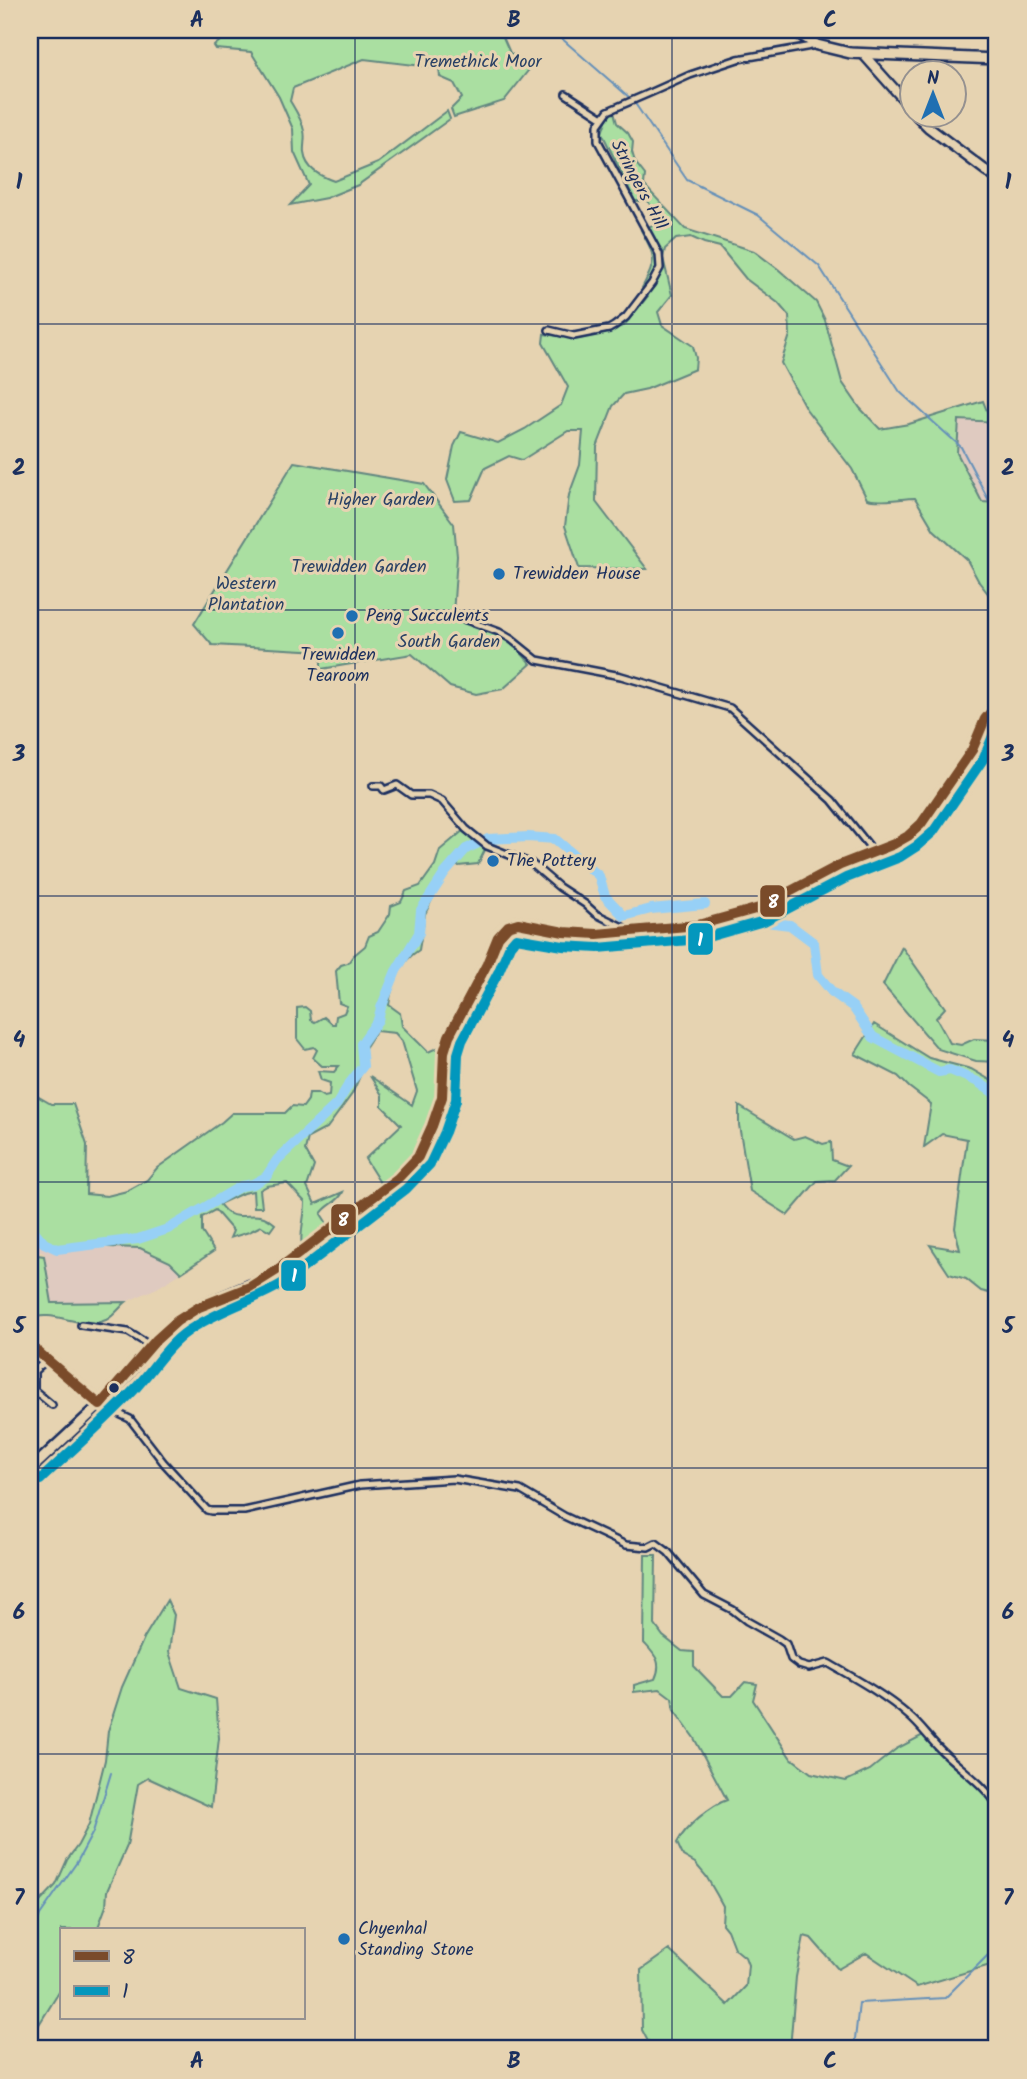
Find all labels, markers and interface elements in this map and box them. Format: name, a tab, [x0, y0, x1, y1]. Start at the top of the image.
text: A	[190, 3, 204, 39]
text: B	[507, 3, 521, 39]
text: C	[823, 3, 837, 39]
park label: Tremethick Moor	[414, 48, 543, 77]
north arrow	[898, 60, 968, 130]
text: N	[927, 64, 939, 94]
street label: Stringers Hill	[602, 134, 674, 236]
text: 1	[16, 165, 23, 201]
text: 1	[1005, 165, 1012, 201]
text: 2	[12, 451, 26, 487]
text: 2	[1001, 451, 1015, 487]
park label: Higher Garden	[327, 486, 435, 515]
park label: Trewidden Garden	[291, 553, 427, 582]
place label: Trewidden House	[513, 560, 641, 589]
marker: Trewidden House	[491, 566, 507, 582]
park label: Western Plantation	[208, 570, 284, 620]
place label: Peng Succulents	[366, 602, 489, 631]
marker: Peng Succulents	[344, 608, 360, 624]
marker: Trewidden Tearoom	[330, 625, 346, 641]
park label: South Garden	[398, 628, 500, 657]
place label: Trewidden Tearoom	[300, 641, 376, 691]
text: 3	[12, 737, 26, 773]
text: 3	[1001, 737, 1015, 773]
place label: The Pottery	[507, 847, 597, 876]
marker: The Pottery	[485, 853, 501, 869]
line badge: 8	[759, 884, 786, 918]
text: 8	[767, 888, 779, 918]
line badge: 1	[687, 922, 714, 956]
text: 1	[697, 926, 703, 956]
text: 4	[13, 1023, 26, 1059]
text: 4	[1002, 1023, 1015, 1059]
line badge: 8	[330, 1203, 357, 1236]
text: 8	[337, 1206, 349, 1236]
line badge: 1	[280, 1259, 307, 1292]
text: 1	[291, 1262, 297, 1292]
text: 5	[12, 1309, 27, 1345]
text: 5	[1001, 1309, 1016, 1345]
unlabelled marker	[107, 1381, 121, 1395]
text: 6	[13, 1595, 25, 1631]
text: 6	[1002, 1595, 1014, 1631]
text: 7	[14, 1881, 26, 1917]
text: 7	[1003, 1881, 1015, 1917]
place label: Chyenhal Standing Stone	[358, 1915, 474, 1965]
legend	[60, 1928, 304, 2020]
marker: Chyenhal Standing Stone	[336, 1931, 352, 1947]
text: 8	[122, 1942, 135, 1975]
text: 1	[122, 1976, 129, 2009]
text: A	[190, 2044, 204, 2079]
text: B	[507, 2044, 521, 2079]
text: C	[823, 2044, 837, 2079]

